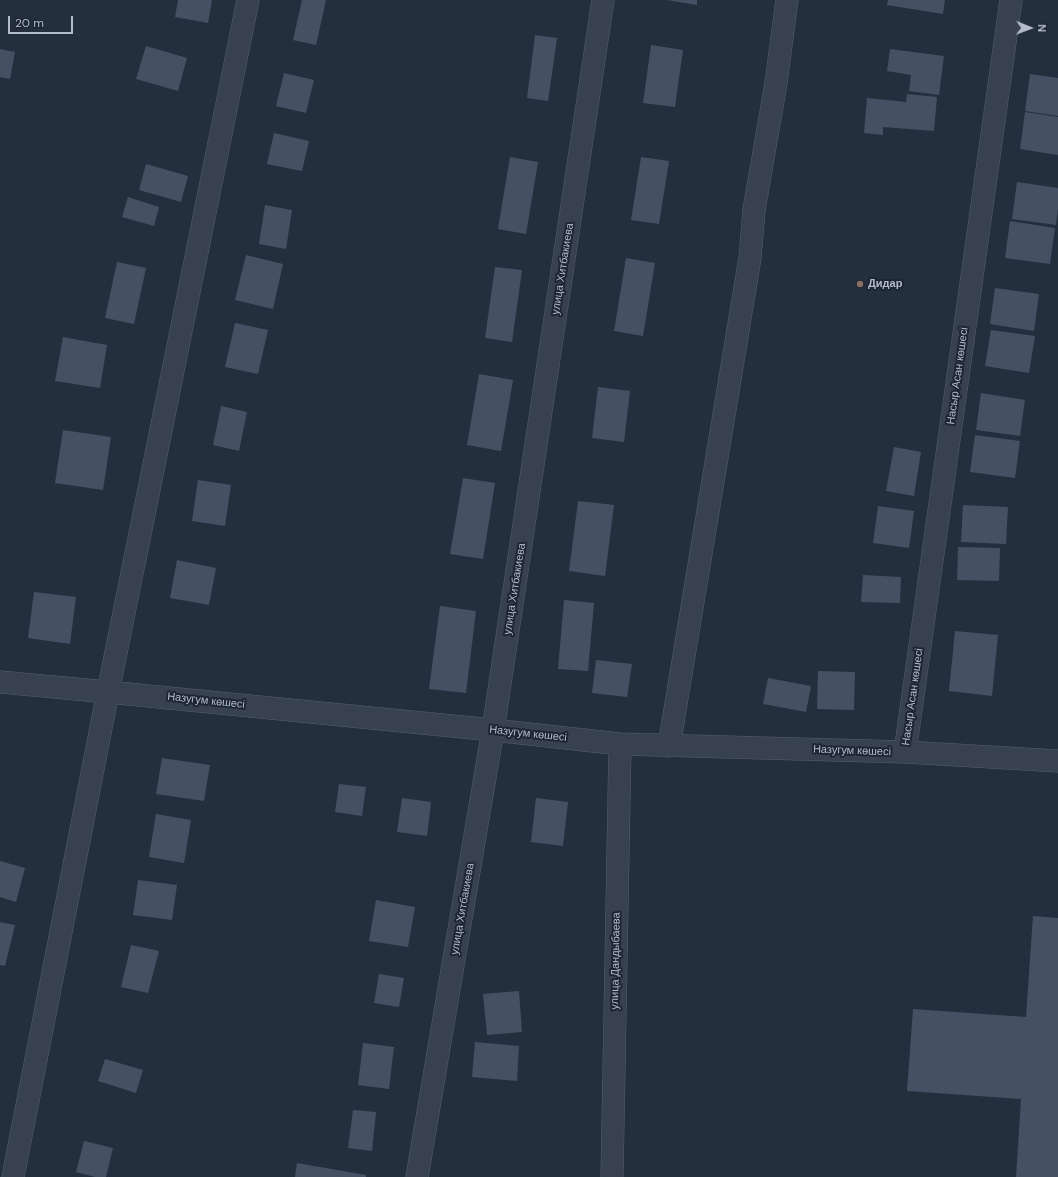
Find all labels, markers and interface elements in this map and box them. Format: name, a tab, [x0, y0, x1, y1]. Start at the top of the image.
scale bar	[10, 8, 75, 34]
north arrow	[1010, 8, 1050, 48]
text: 20 m	[15, 15, 44, 31]
text: N	[1035, 24, 1049, 32]
street label: улица Хитбакиева	[549, 222, 577, 316]
place label: Дидар	[868, 277, 902, 291]
marker: Дидар	[855, 279, 865, 289]
street label: Насыр Асан көшесі	[945, 326, 971, 426]
street label: улица Хитбакиева	[501, 542, 529, 636]
street label: Насыр Асан көшесі	[900, 647, 926, 747]
street label: Назугум көшесі	[166, 690, 246, 712]
street label: Назугум көшесі	[488, 723, 568, 745]
street label: Назугум көшесі	[813, 743, 891, 759]
street label: улица Хитбакиева	[448, 862, 478, 956]
street label: улица Дандыбаева	[609, 912, 623, 1010]

